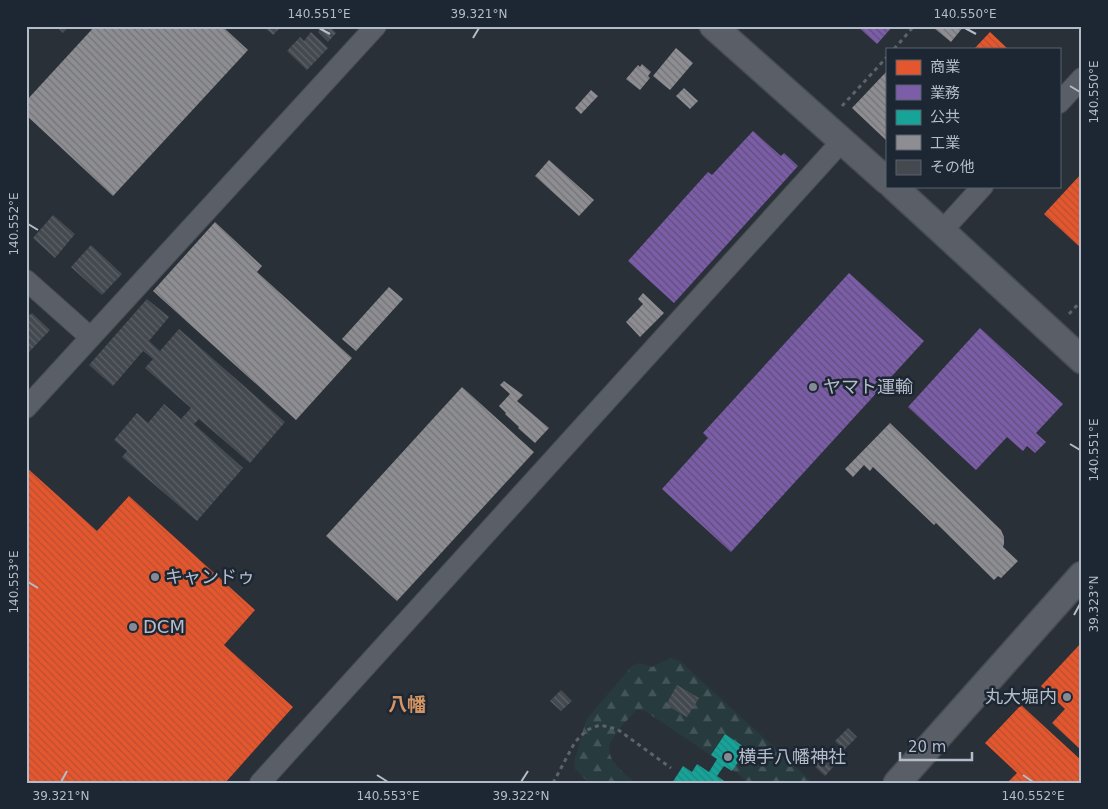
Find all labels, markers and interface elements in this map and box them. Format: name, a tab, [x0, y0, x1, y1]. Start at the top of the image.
text: 140.551°E	[287, 7, 351, 21]
text: 39.321°N	[451, 7, 507, 21]
text: 140.550°E	[933, 7, 997, 21]
legend	[886, 48, 1060, 188]
text: 商業	[930, 58, 960, 76]
text: 140.550°E	[1087, 60, 1101, 124]
text: 業務	[930, 84, 960, 102]
text: 公共	[930, 108, 960, 126]
text: 工業	[930, 134, 960, 152]
text: その他	[930, 158, 975, 176]
text: 140.552°E	[7, 192, 21, 256]
place label: ヤマト運輸	[823, 376, 913, 397]
marker: ヤマト運輸	[807, 381, 819, 393]
text: 140.551°E	[1087, 418, 1101, 482]
text: 140.553°E	[7, 550, 21, 614]
place label: キャンドゥ	[165, 566, 255, 587]
marker: キャンドゥ	[149, 571, 161, 583]
text: 39.323°N	[1087, 576, 1101, 632]
place label: DCM	[143, 616, 185, 637]
marker: DCM	[127, 621, 139, 633]
place label: 丸大堀内	[985, 686, 1057, 707]
marker: 丸大堀内	[1061, 691, 1073, 703]
district label: 八幡	[388, 693, 426, 715]
scale bar	[900, 729, 973, 761]
text: 20 m	[908, 738, 946, 756]
place label: 横手八幡神社	[738, 746, 846, 767]
marker: 横手八幡神社	[722, 751, 734, 763]
text: 39.321°N	[33, 789, 89, 803]
text: 140.553°E	[356, 789, 420, 803]
text: 39.322°N	[493, 789, 549, 803]
text: 140.552°E	[1001, 789, 1065, 803]

